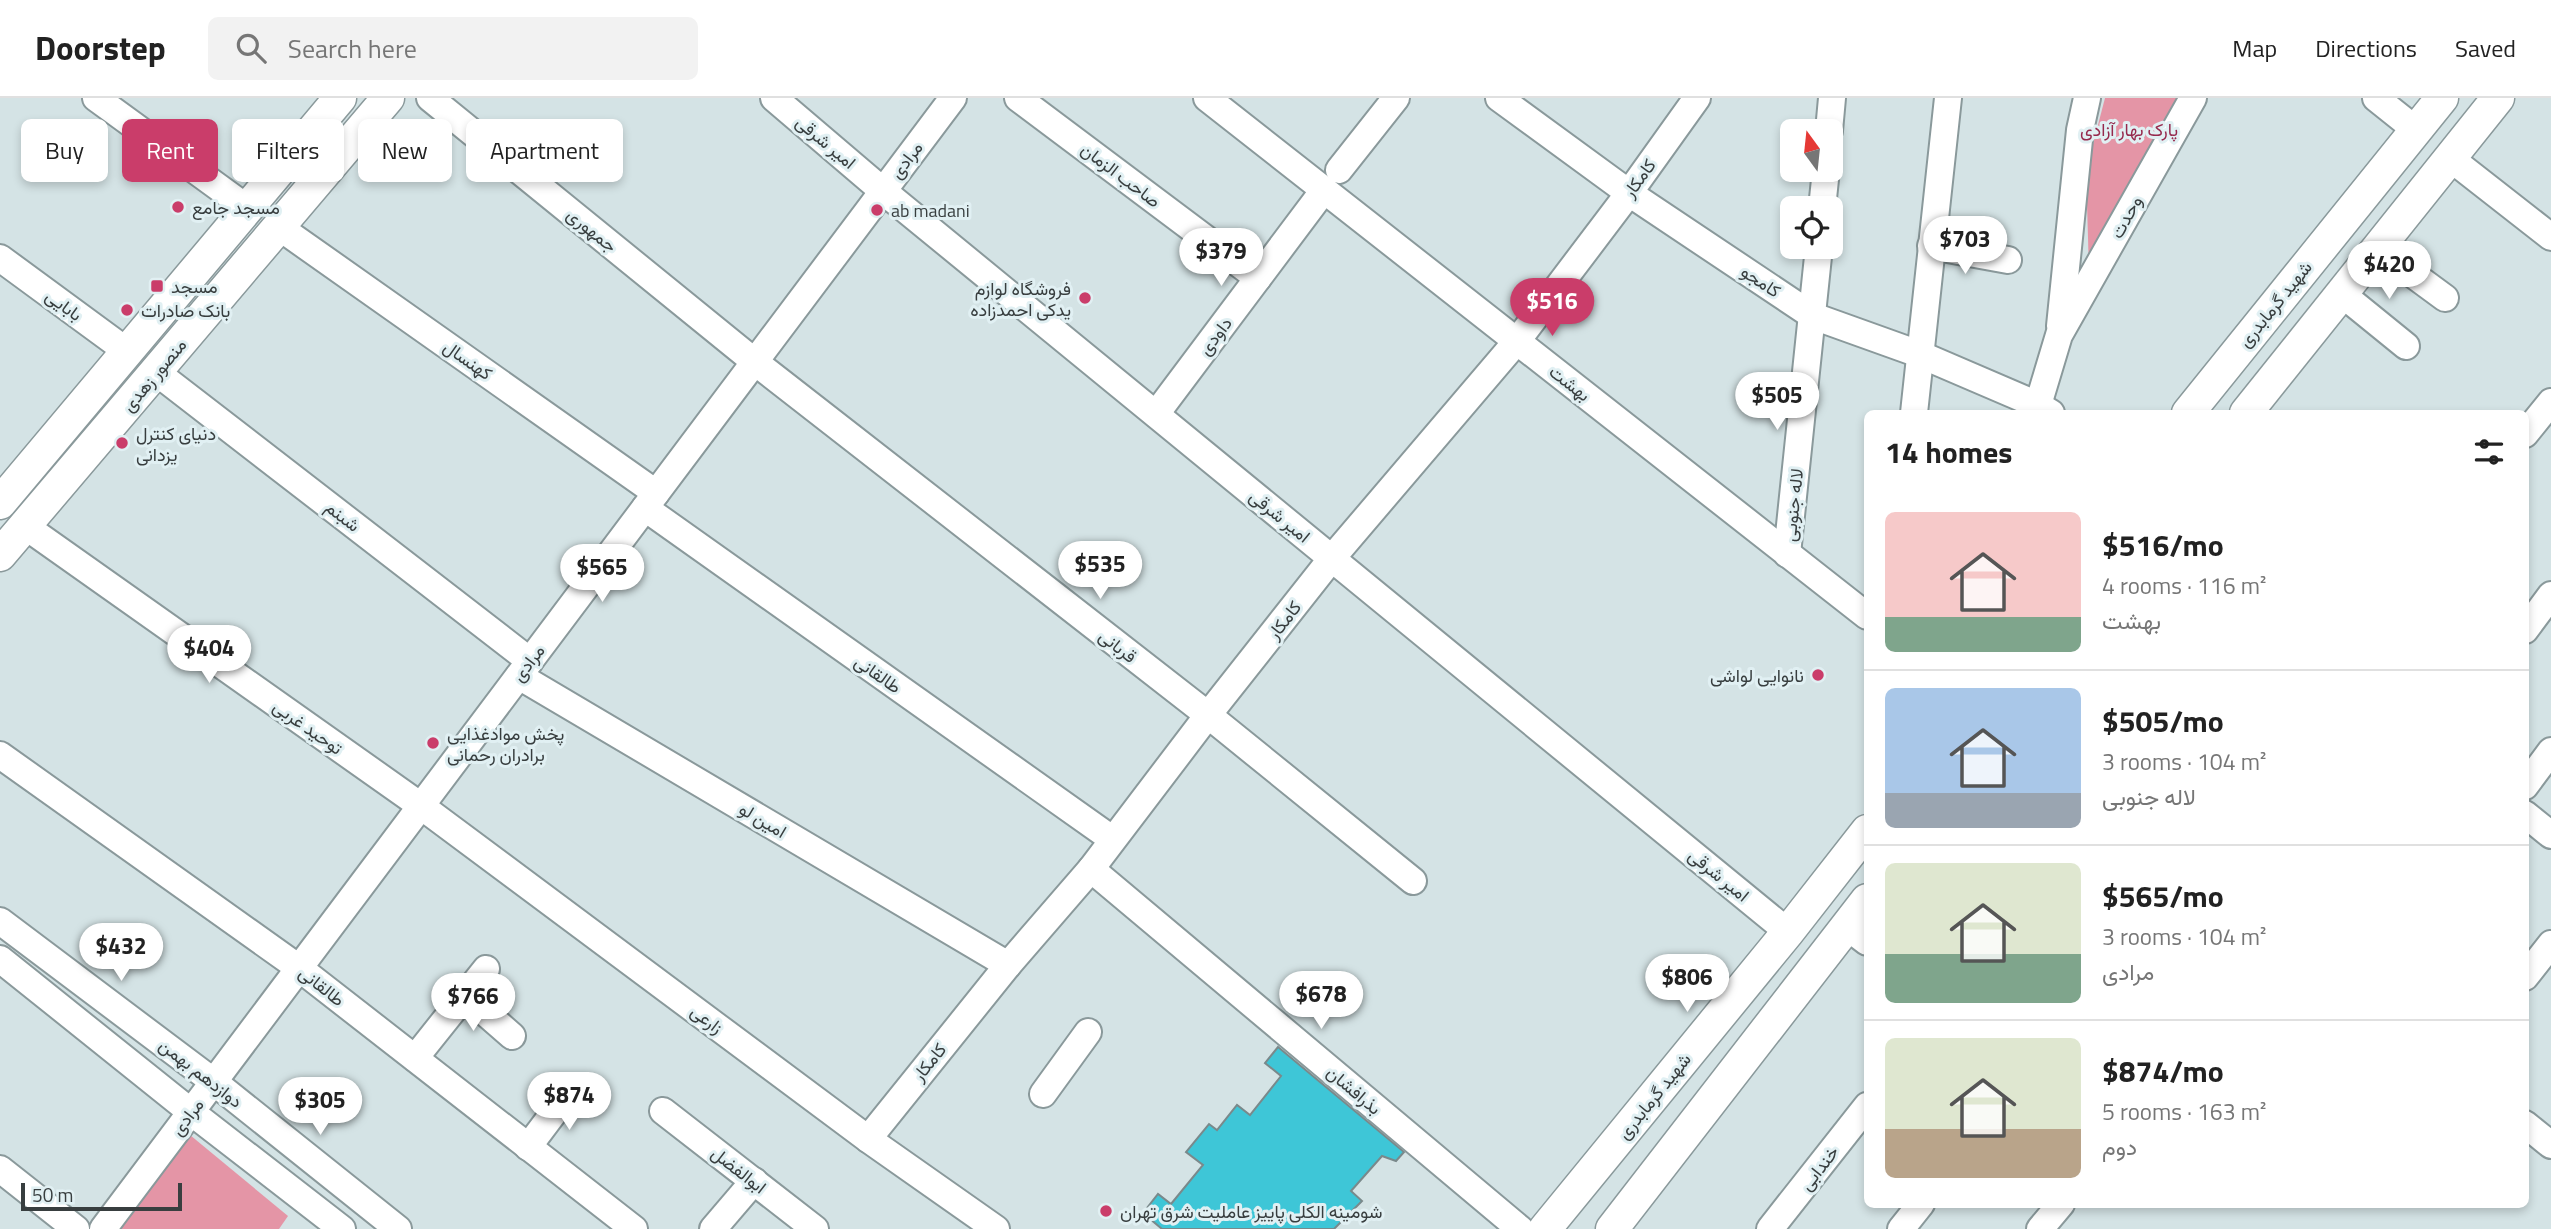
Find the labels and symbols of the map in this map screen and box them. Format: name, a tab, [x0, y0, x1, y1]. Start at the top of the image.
street label: امیر شرقی	[790, 109, 862, 175]
park label: پارک بهار آزادی	[2080, 116, 2178, 143]
north arrow	[1780, 119, 1843, 182]
street label: مرادی	[883, 136, 929, 184]
street label: صاحب الزمان	[1075, 136, 1167, 214]
street label: کامکار	[1615, 153, 1662, 204]
street label: وحدت	[2103, 191, 2149, 243]
place label: مسجد جامع	[192, 194, 280, 221]
place label: ab madani	[891, 197, 970, 224]
marker: مسجد جامع	[170, 199, 186, 215]
street label: جمهوری	[561, 201, 623, 259]
marker: ab madani	[869, 202, 885, 218]
pin: $703	[1924, 216, 2006, 276]
pin: $379	[1180, 228, 1262, 288]
pin: $420	[2348, 242, 2430, 301]
street label: شهید گرمابدری	[2232, 255, 2318, 353]
street label: کامجو	[1736, 258, 1786, 304]
place label: مسجد	[171, 273, 218, 300]
place label: فروشگاه لوازم یدکی احمدزاده	[970, 275, 1071, 323]
marker: مسجد	[149, 278, 165, 294]
pin: $516	[1511, 278, 1593, 338]
street label: بابایی	[40, 282, 88, 328]
marker: فروشگاه لوازم یدکی احمدزاده	[1077, 290, 1093, 306]
place label: بانک صادرات	[141, 297, 230, 324]
marker: بانک صادرات	[119, 302, 135, 318]
street label: داودی	[1192, 311, 1238, 361]
street label: منصور زهدی	[115, 332, 193, 418]
street label: کهنسال	[438, 333, 498, 387]
street label: بهشت	[1543, 358, 1597, 408]
pin: $505	[1736, 372, 1818, 432]
place label: دنیای کنترل یزدانی	[136, 420, 216, 468]
marker: دنیای کنترل یزدانی	[114, 435, 130, 451]
street label: لاله جنوبی	[1776, 467, 1810, 543]
street label: امیر شرقی	[1244, 483, 1316, 549]
street label: شبنم	[320, 494, 366, 538]
pin: $535	[1059, 542, 1141, 601]
pin: $565	[561, 545, 643, 604]
street label: کامکار	[1260, 595, 1308, 646]
street label: قربانی	[1093, 623, 1143, 669]
pin: $404	[168, 626, 250, 685]
street label: مرادی	[505, 639, 551, 687]
street label: طالقانی	[849, 648, 907, 700]
place label: نانوایی لواشی	[1710, 662, 1804, 689]
marker: نانوایی لواشی	[1810, 667, 1826, 683]
street label: توحید غربی	[267, 693, 349, 761]
place label: پخش موادغذایی برادران رحمانی	[447, 720, 564, 768]
marker: پخش موادغذایی برادران رحمانی	[425, 735, 441, 751]
street label: امین لو	[734, 795, 792, 845]
street label: امیر شرقی	[1683, 842, 1755, 908]
pin: $432	[80, 924, 162, 983]
pin: $806	[1646, 954, 1728, 1014]
street label: طالقانی	[293, 959, 351, 1013]
pin: $678	[1280, 972, 1362, 1031]
pin: $766	[432, 974, 514, 1033]
street label: زارعی	[685, 998, 729, 1040]
street label: دوازدهم بهمن	[153, 1032, 249, 1114]
street label: کامکار	[905, 1037, 953, 1088]
street label: شهید گرمابدری	[1611, 1047, 1697, 1145]
street label: بذرافشان	[1321, 1059, 1387, 1121]
pin: $874	[528, 1072, 610, 1132]
pin: $305	[279, 1077, 361, 1137]
street label: مرادی	[164, 1093, 210, 1141]
street label: ابوالفضل	[706, 1140, 772, 1200]
street label: خندابی	[1793, 1140, 1845, 1196]
scale bar	[21, 1180, 182, 1212]
place label: شومینه الکلی پاییز عاملیت شرق تهران	[1120, 1198, 1382, 1225]
marker: شومینه الکلی پاییز عاملیت شرق تهران	[1098, 1203, 1114, 1219]

